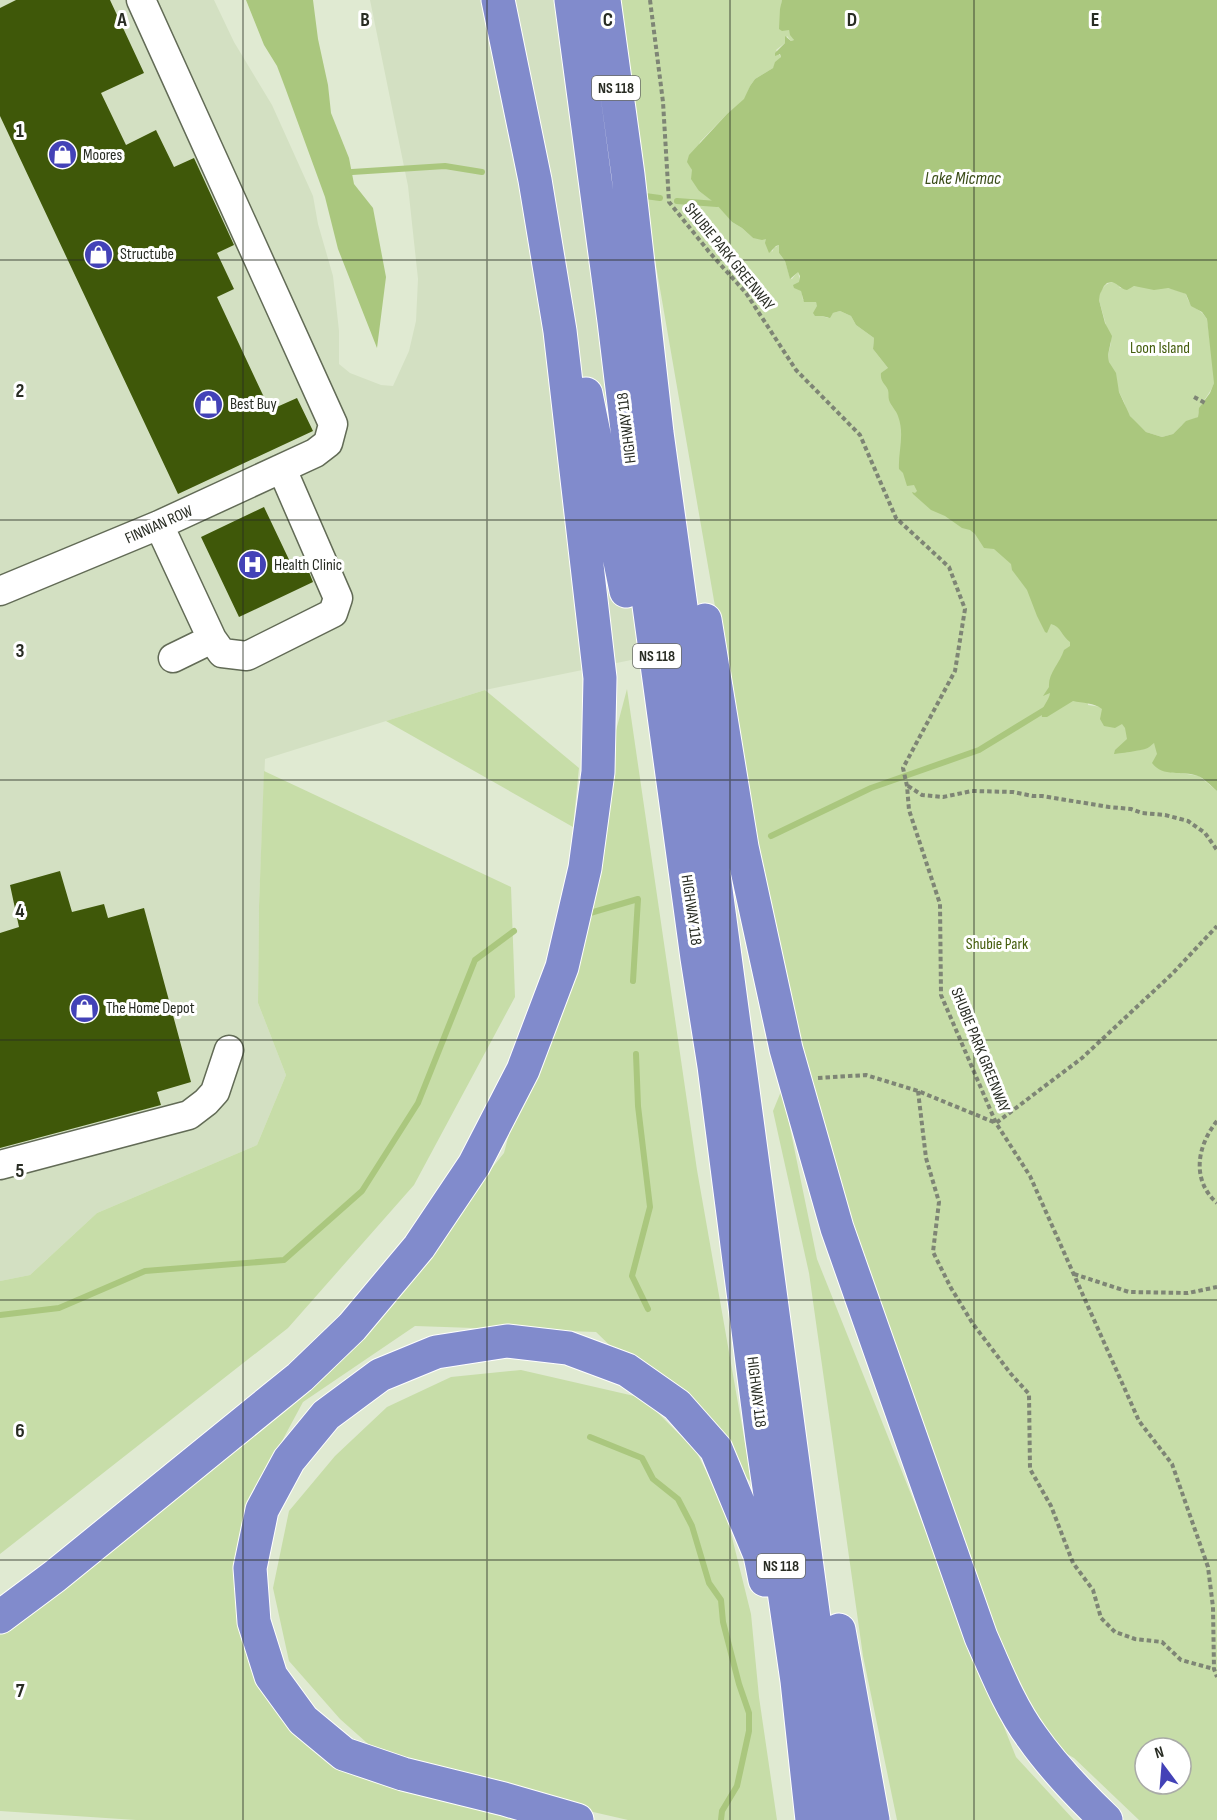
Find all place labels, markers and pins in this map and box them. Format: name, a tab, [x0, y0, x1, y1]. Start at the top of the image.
shop icon: Moores	[46, 139, 78, 171]
place label: Moores	[83, 146, 123, 165]
shop icon: Structube	[83, 238, 115, 270]
place label: Structube	[120, 245, 174, 264]
shop icon: Best Buy	[193, 388, 225, 420]
place label: Best Buy	[230, 395, 277, 414]
hospital icon: Health Clinic	[237, 549, 269, 581]
place label: Health Clinic	[274, 556, 342, 575]
shop icon: The Home Depot	[69, 992, 101, 1024]
place label: The Home Depot	[106, 999, 195, 1018]

